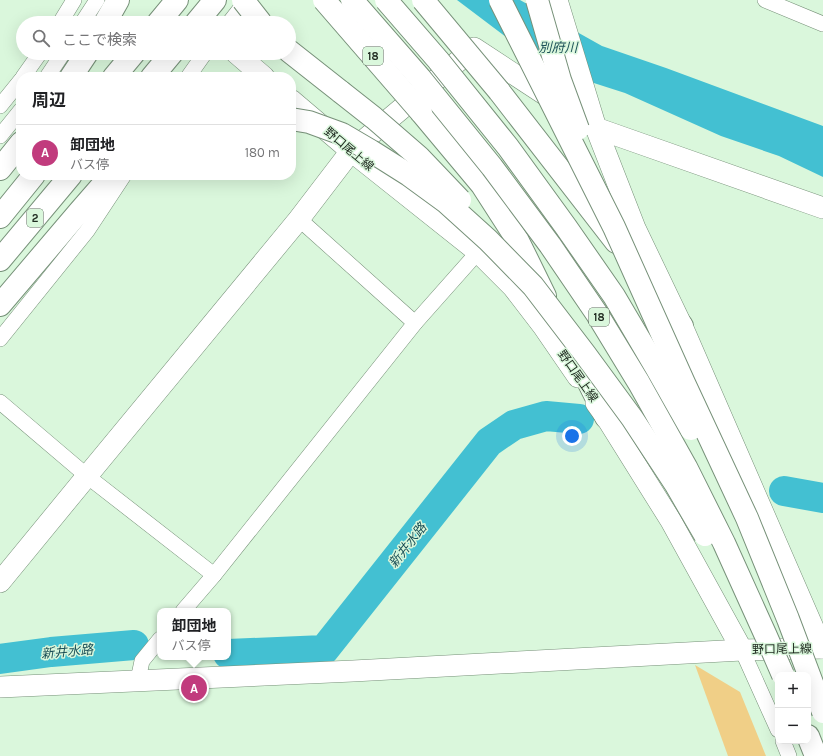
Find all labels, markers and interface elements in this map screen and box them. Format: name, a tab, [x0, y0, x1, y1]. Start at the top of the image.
search box	[16, 16, 296, 60]
icon: search	[30, 27, 52, 49]
text: ここで検索	[62, 31, 137, 49]
water label: 別府川	[538, 40, 579, 55]
road number: 18	[363, 47, 383, 65]
text: 周辺	[32, 90, 66, 110]
street label: 野口尾上線	[322, 124, 376, 174]
text: 卸団地	[70, 136, 115, 154]
text: A	[41, 145, 49, 160]
text: 180 m	[245, 145, 280, 160]
text: バス停	[70, 157, 109, 172]
road number: 2	[27, 209, 43, 227]
road number: 18	[589, 308, 609, 326]
street label: 野口尾上線	[555, 347, 601, 405]
your location	[562, 426, 582, 446]
water label: 新井水路	[385, 519, 430, 570]
popup	[157, 608, 231, 660]
text: 卸団地	[171, 617, 217, 635]
text: バス停	[171, 638, 211, 653]
street label: 野口尾上線	[752, 641, 812, 657]
water label: 新井水路	[40, 642, 95, 661]
map controls	[775, 672, 811, 744]
button: +	[775, 672, 811, 708]
pin: A	[181, 673, 207, 703]
button: −	[775, 708, 811, 744]

